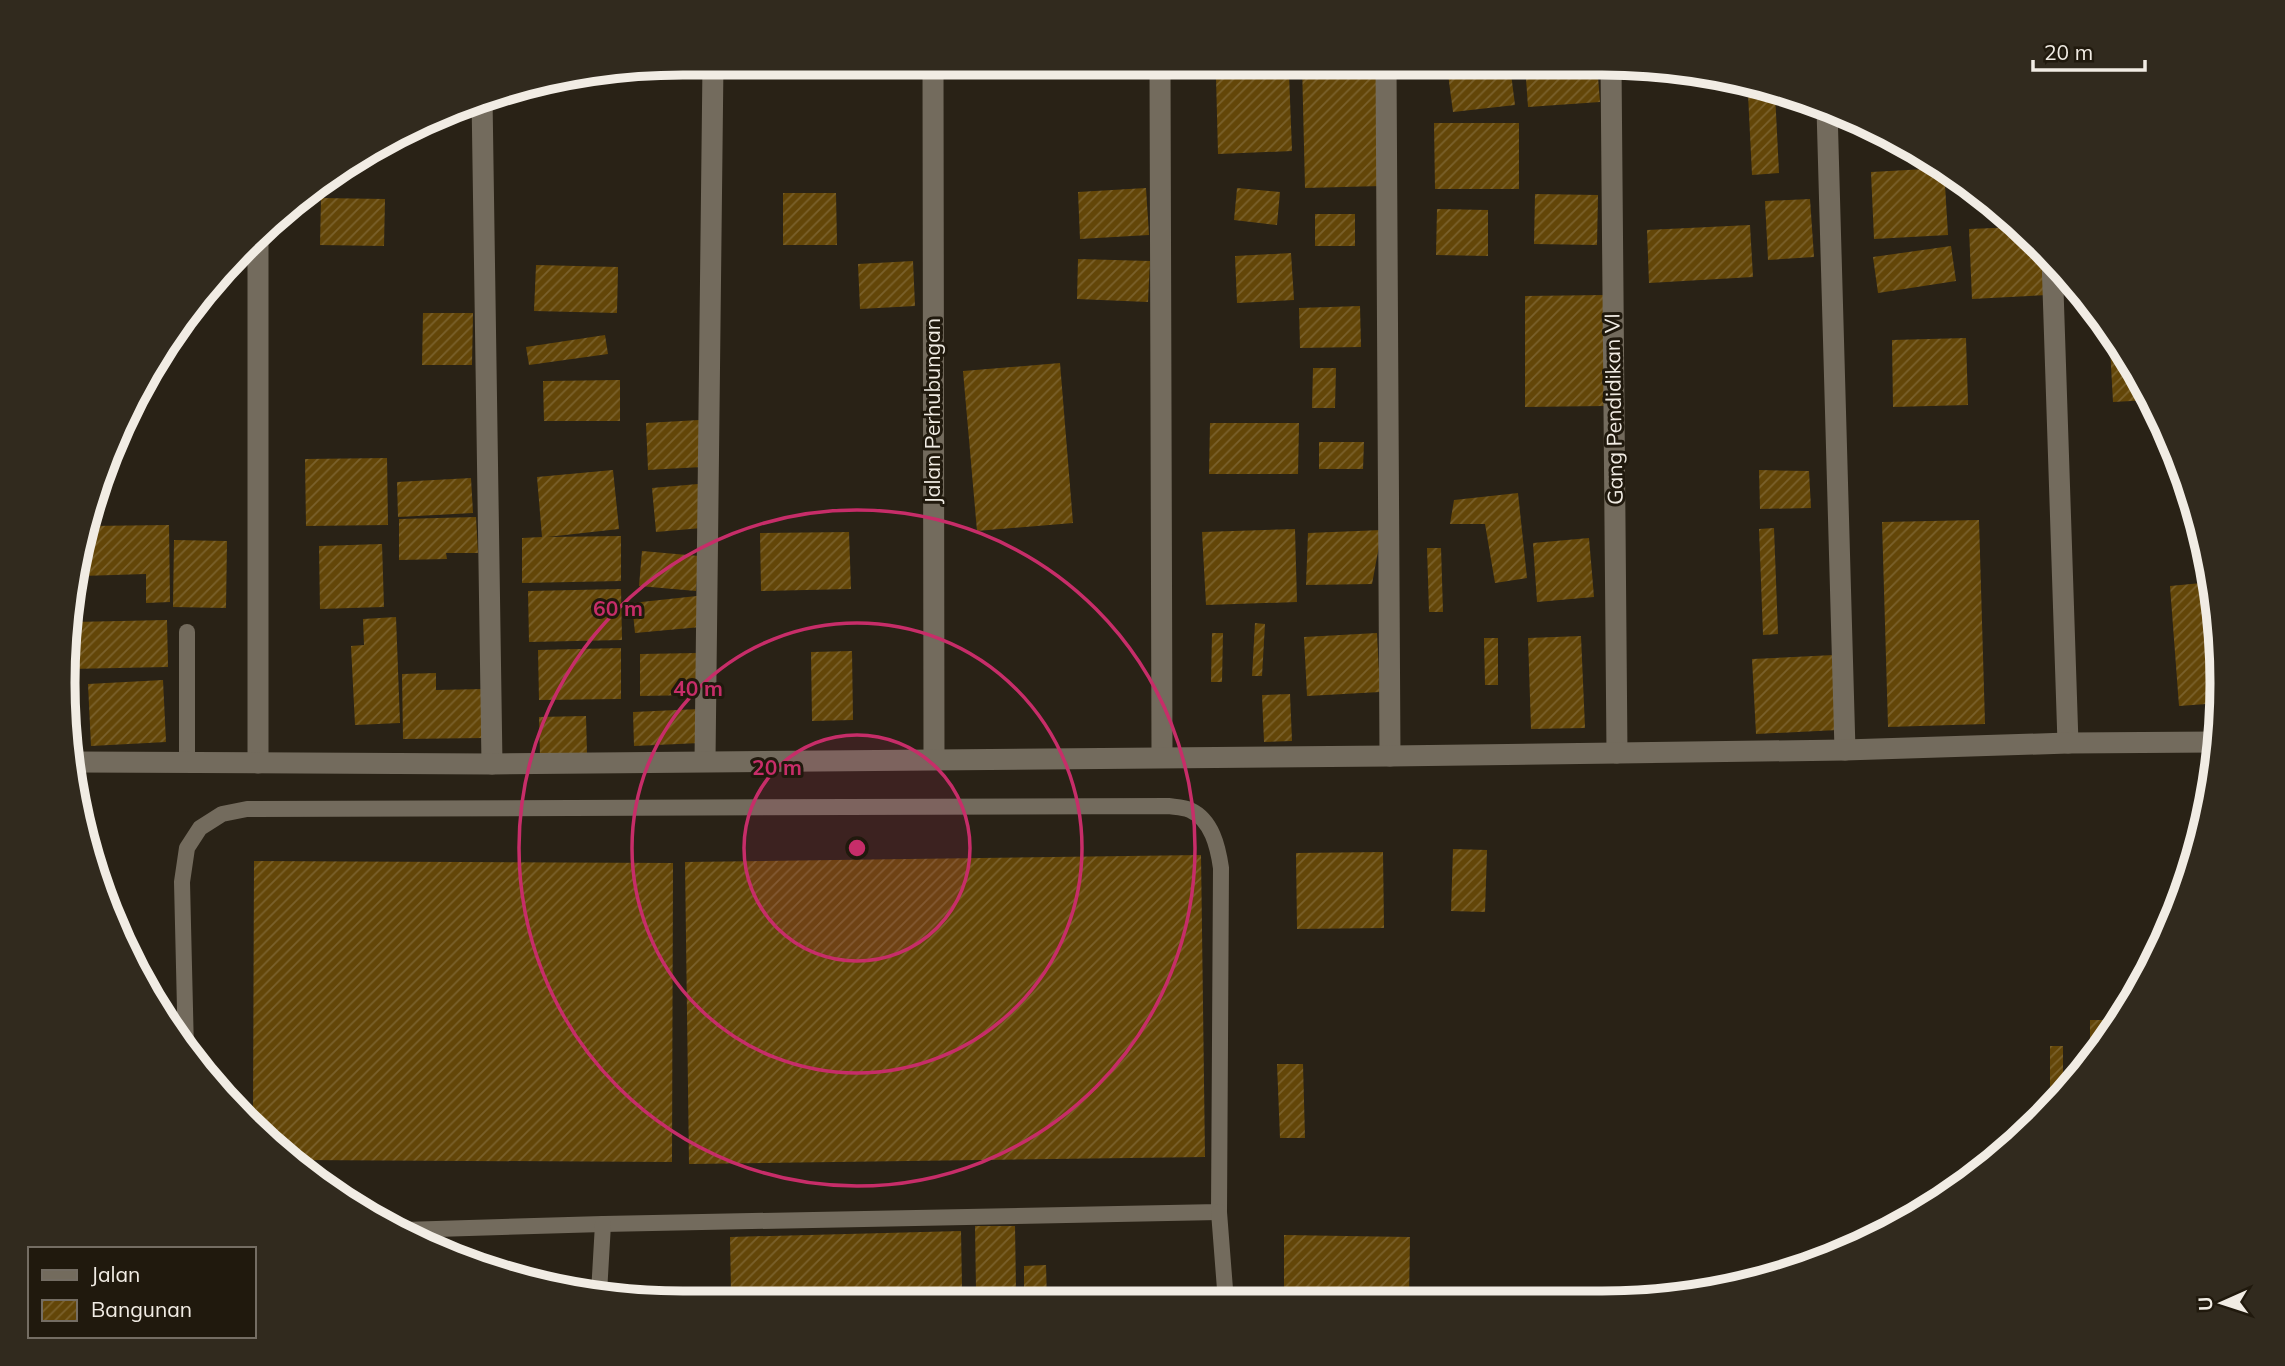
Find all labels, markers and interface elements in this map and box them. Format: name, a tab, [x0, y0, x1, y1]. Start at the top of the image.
scale bar	[2033, 28, 2145, 72]
text: 20 m	[2044, 39, 2093, 65]
street label: Gang Pendidikan VI	[1598, 313, 1628, 505]
street label: Jalan Perhubungan	[919, 318, 945, 504]
text: 60 m	[593, 595, 643, 621]
text: 40 m	[673, 675, 723, 701]
text: 20 m	[752, 754, 802, 780]
centre of rings	[845, 836, 869, 860]
legend	[28, 1247, 256, 1338]
text: Jalan	[91, 1261, 140, 1287]
north arrow	[2187, 1268, 2257, 1338]
text: Bangunan	[91, 1296, 192, 1322]
text: U	[2193, 1296, 2217, 1312]

